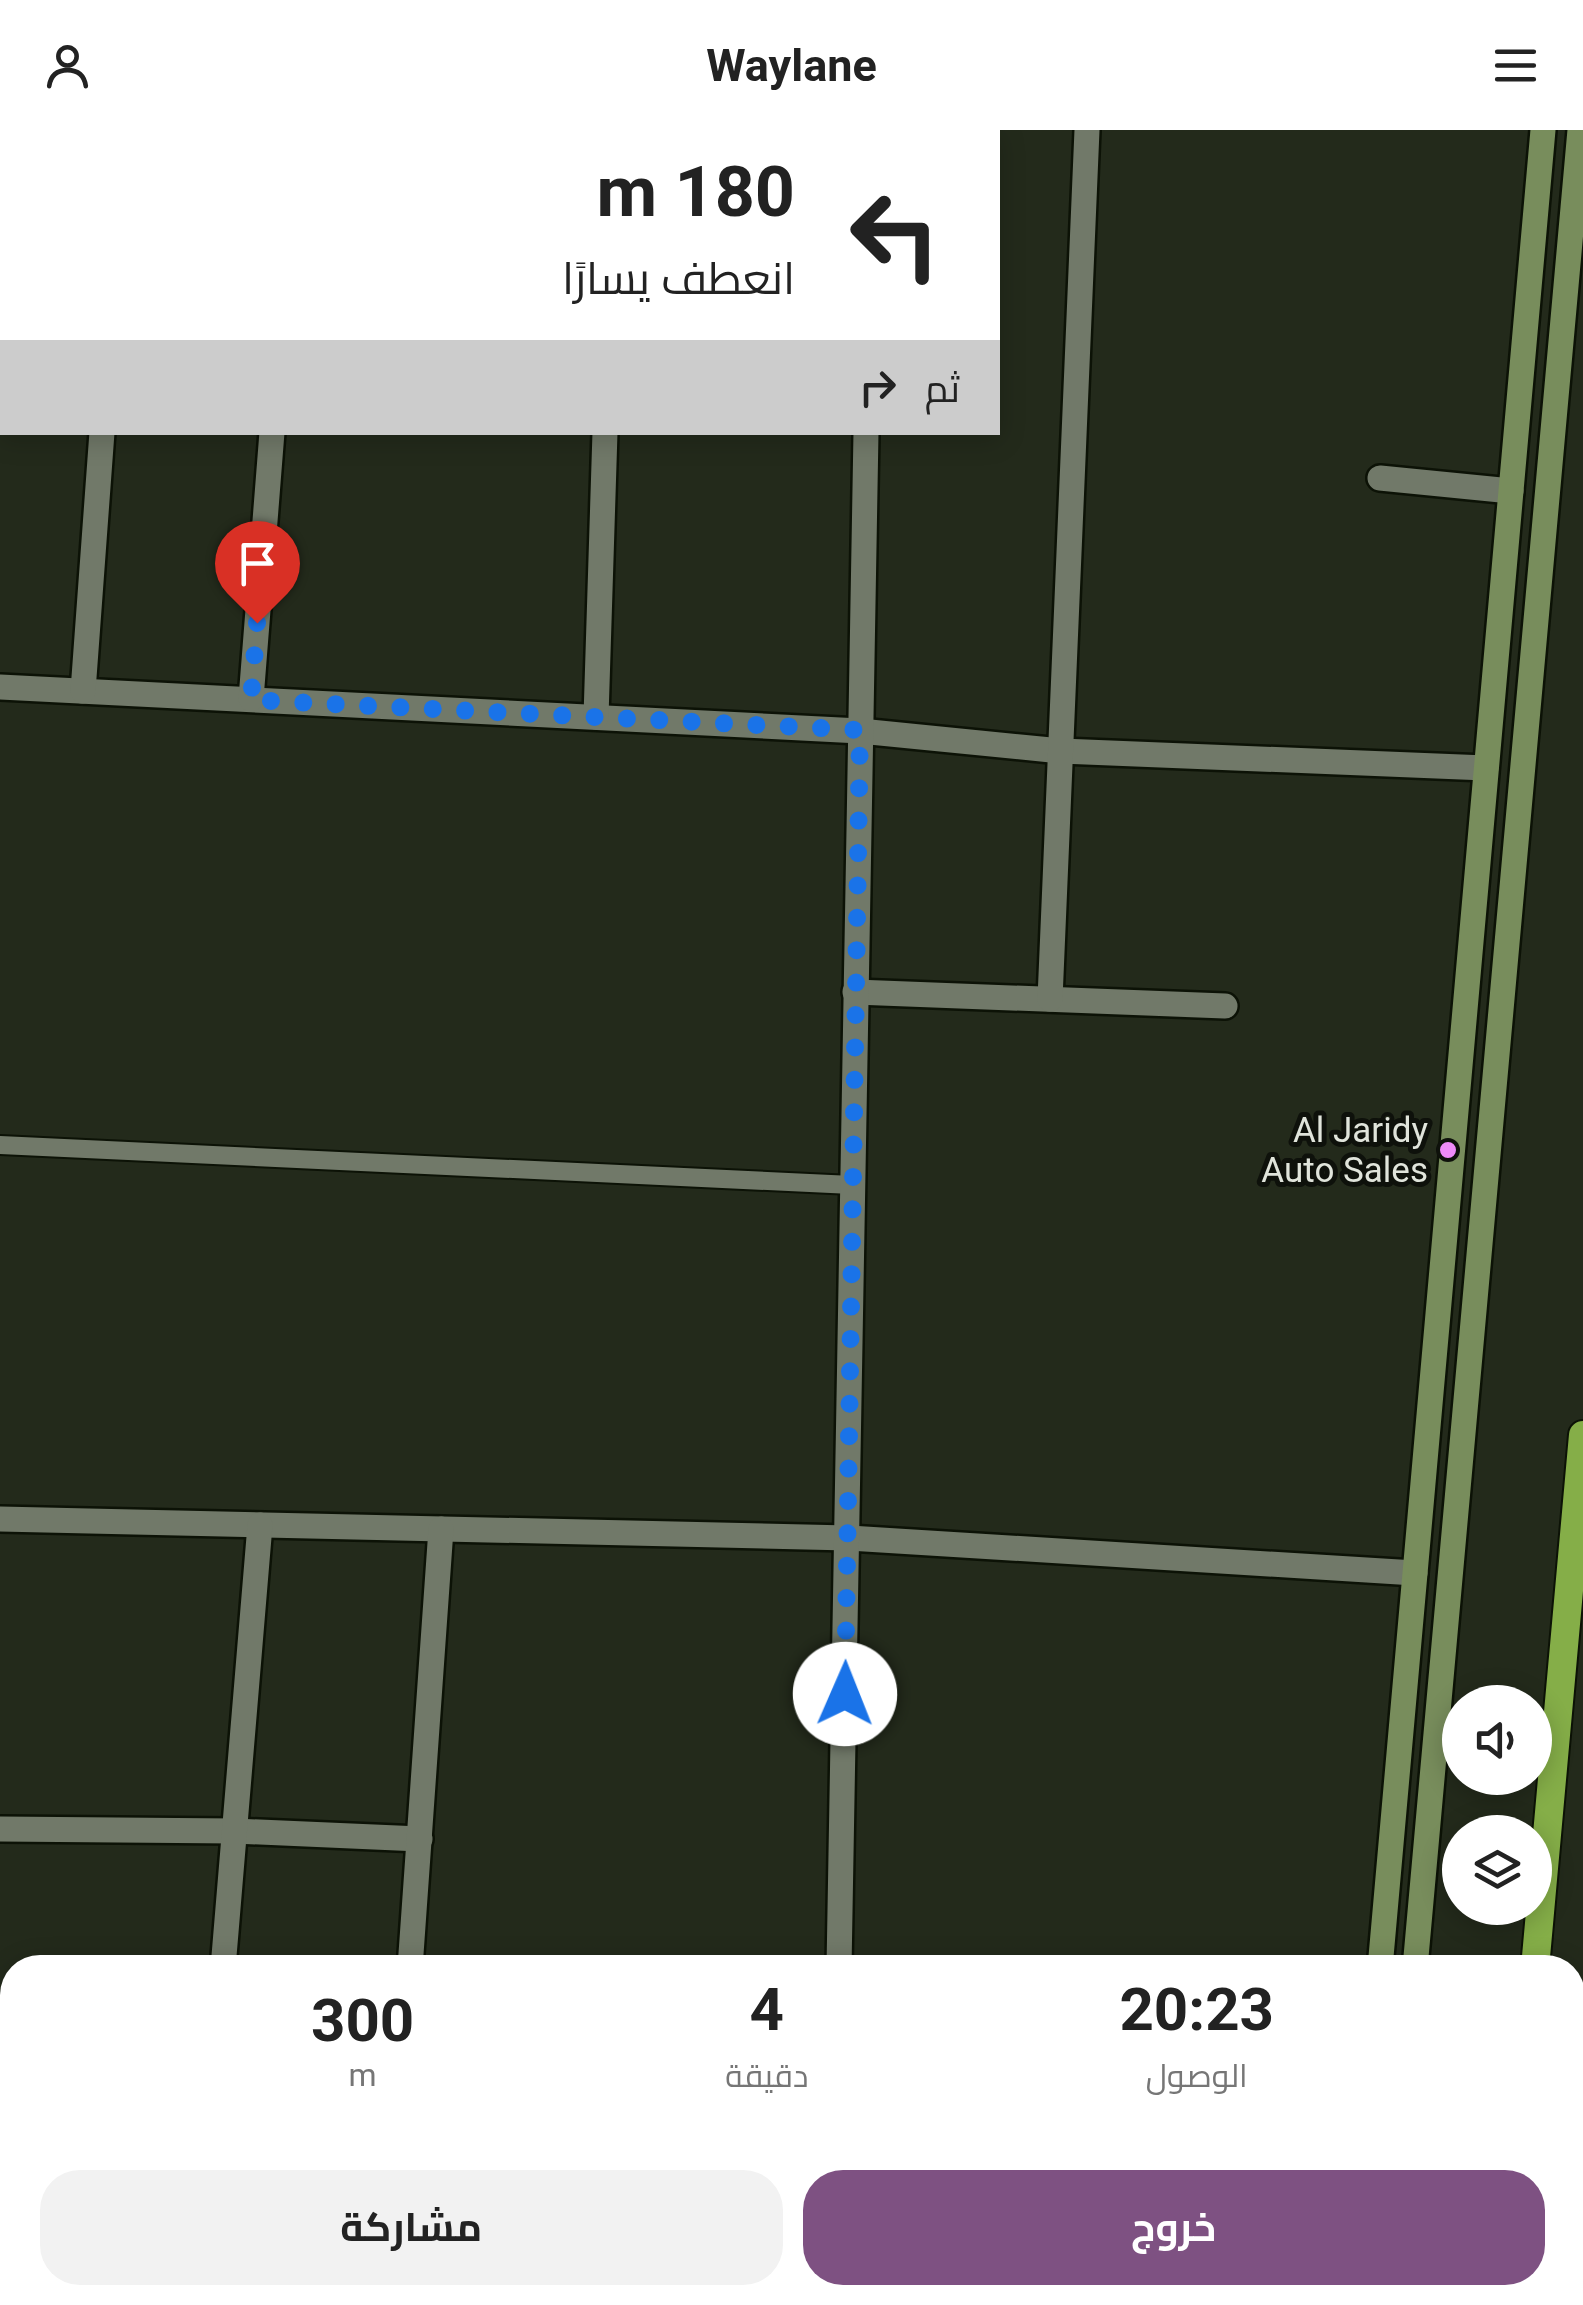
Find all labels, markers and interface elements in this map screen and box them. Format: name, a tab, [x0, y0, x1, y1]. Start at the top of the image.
icon: person	[40, 38, 95, 93]
icon: menu	[1488, 38, 1543, 93]
text: Waylane	[706, 39, 877, 92]
text: 180 m	[596, 151, 795, 233]
icon: left	[830, 170, 960, 300]
text: انعطف يسارًا	[562, 252, 795, 305]
icon: right	[850, 360, 905, 415]
text: ثم	[925, 367, 960, 411]
pin	[215, 521, 300, 624]
icon: arrive	[230, 536, 285, 591]
place label: Al Jaridy Auto Sales	[1261, 1110, 1428, 1191]
marker: Al Jaridy Auto Sales	[1437, 1139, 1459, 1161]
position arrow	[793, 1642, 897, 1746]
map controls	[1442, 1685, 1552, 1925]
button: sound	[1442, 1685, 1552, 1795]
button: layers	[1442, 1815, 1552, 1925]
text: 4	[750, 1974, 784, 2045]
text: 20:23	[1119, 1974, 1274, 2045]
text: 300	[311, 1985, 414, 2056]
text: m	[349, 2056, 377, 2094]
text: دقيقة	[725, 2057, 808, 2095]
text: الوصول	[1146, 2057, 1248, 2095]
button: مشاركة	[40, 2170, 783, 2285]
button: خروج	[803, 2170, 1545, 2285]

